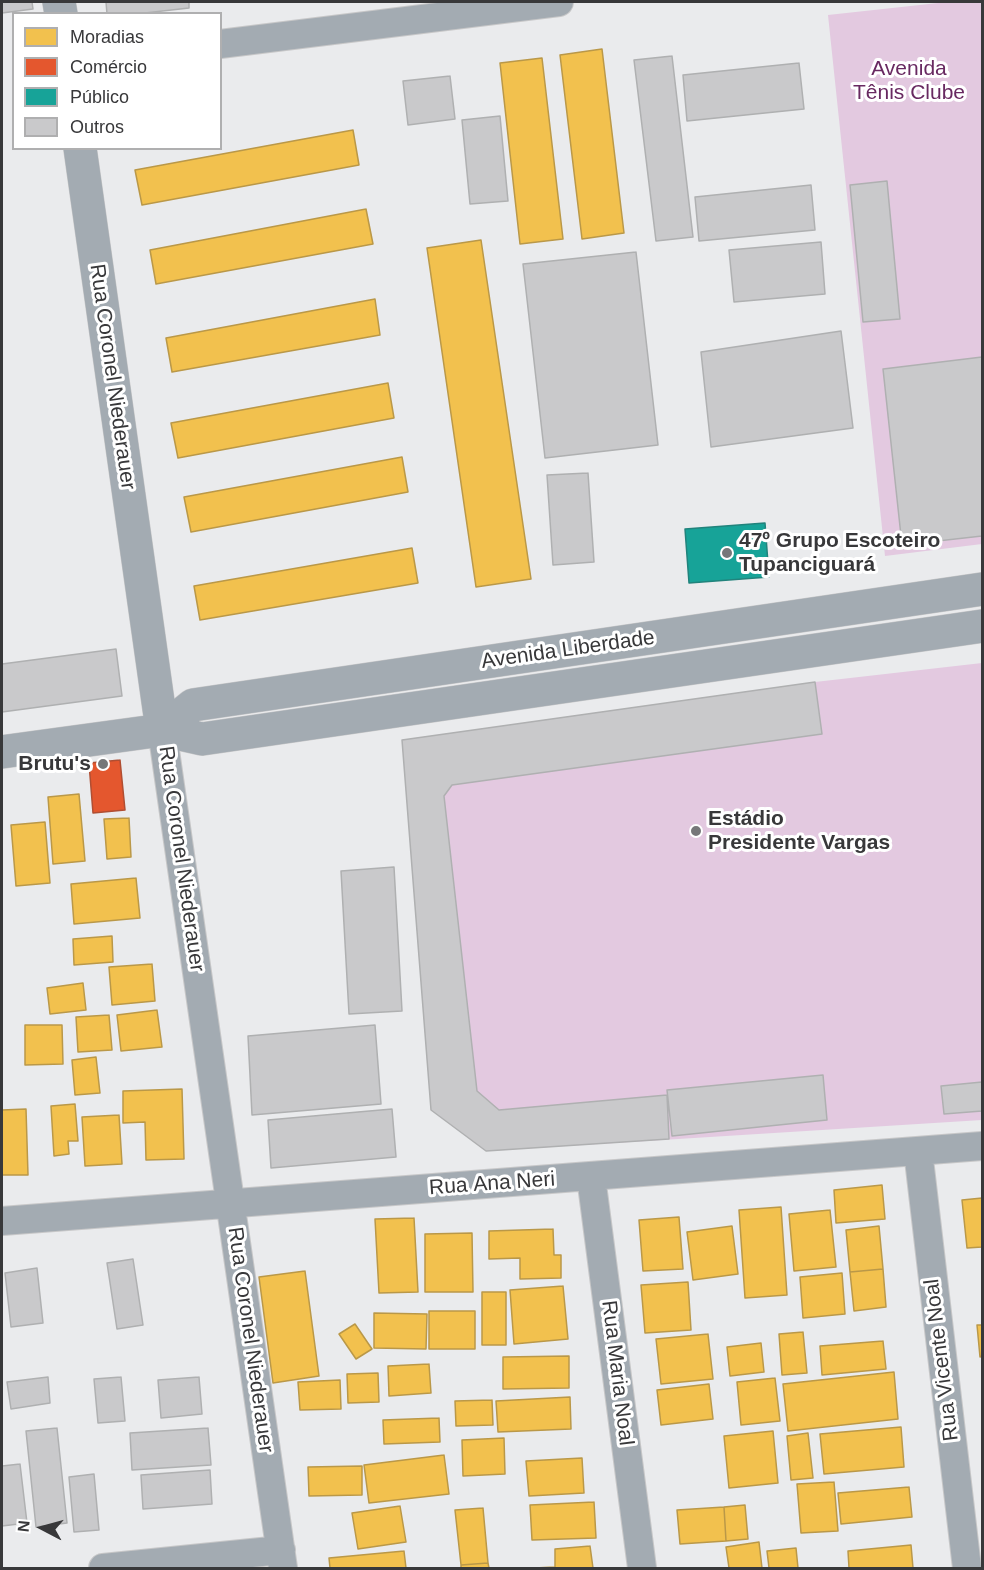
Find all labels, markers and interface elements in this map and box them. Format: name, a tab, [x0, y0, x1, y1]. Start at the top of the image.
legend	[12, 12, 222, 150]
text: Moradias	[70, 27, 144, 47]
park label: Avenida Tênis Clube	[853, 56, 965, 106]
text: Comércio	[70, 57, 147, 77]
text: Público	[70, 87, 129, 107]
text: Outros	[70, 117, 124, 137]
street label: Rua Coronel Niederauer	[84, 263, 140, 491]
place label: 47º Grupo Escoteiro Tupanciguará	[739, 528, 940, 578]
marker: 47º Grupo Escoteiro Tupanciguará	[720, 546, 734, 560]
street label: Avenida Liberdade	[480, 625, 656, 675]
street label: Rua Coronel Niederauer	[153, 745, 209, 973]
place label: Brutu's	[18, 751, 91, 777]
marker: Brutu's	[96, 757, 110, 771]
place label: Estádio Presidente Vargas	[708, 806, 890, 856]
marker: Estádio Presidente Vargas	[689, 824, 703, 838]
street label: Rua Ana Neri	[428, 1167, 556, 1201]
street label: Rua Coronel Niederauer	[222, 1226, 278, 1454]
street label: Rua Vicente Noal	[920, 1278, 964, 1442]
street label: Rua Maria Noal	[596, 1299, 638, 1447]
north arrow	[12, 1498, 72, 1558]
text: N	[15, 1519, 33, 1533]

